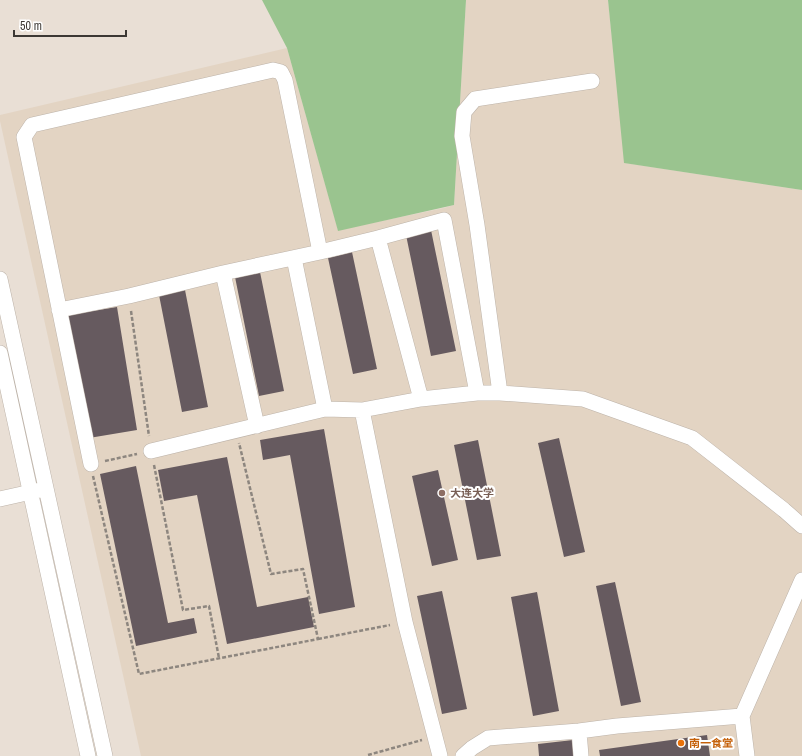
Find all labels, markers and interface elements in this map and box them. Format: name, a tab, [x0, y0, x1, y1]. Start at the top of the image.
scale bar	[14, 12, 126, 38]
text: 50 m	[20, 18, 42, 34]
place label: 大连大学	[450, 486, 494, 500]
marker: 大连大学	[437, 488, 447, 498]
place label: 南一食堂	[689, 736, 733, 750]
marker: 南一食堂	[676, 738, 686, 748]

